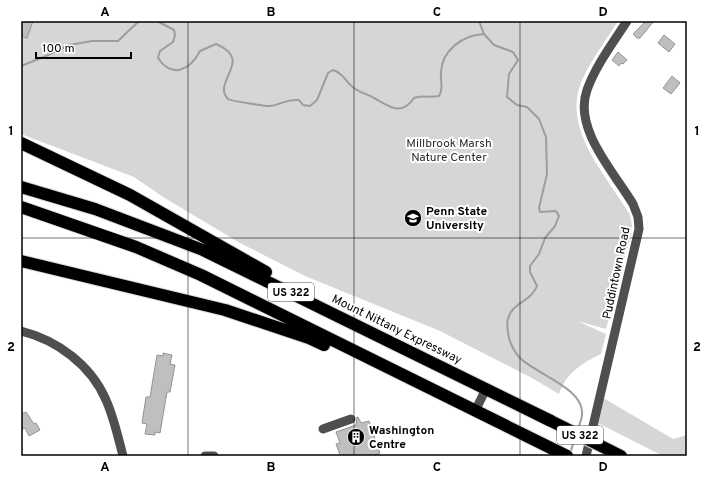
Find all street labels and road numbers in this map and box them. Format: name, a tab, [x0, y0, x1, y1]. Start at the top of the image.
street label: Puddintown Road	[599, 226, 635, 321]
road number: US 322	[268, 283, 314, 301]
street label: Mount Nittany Expressway	[329, 291, 464, 368]
road number: US 322	[557, 426, 603, 444]

